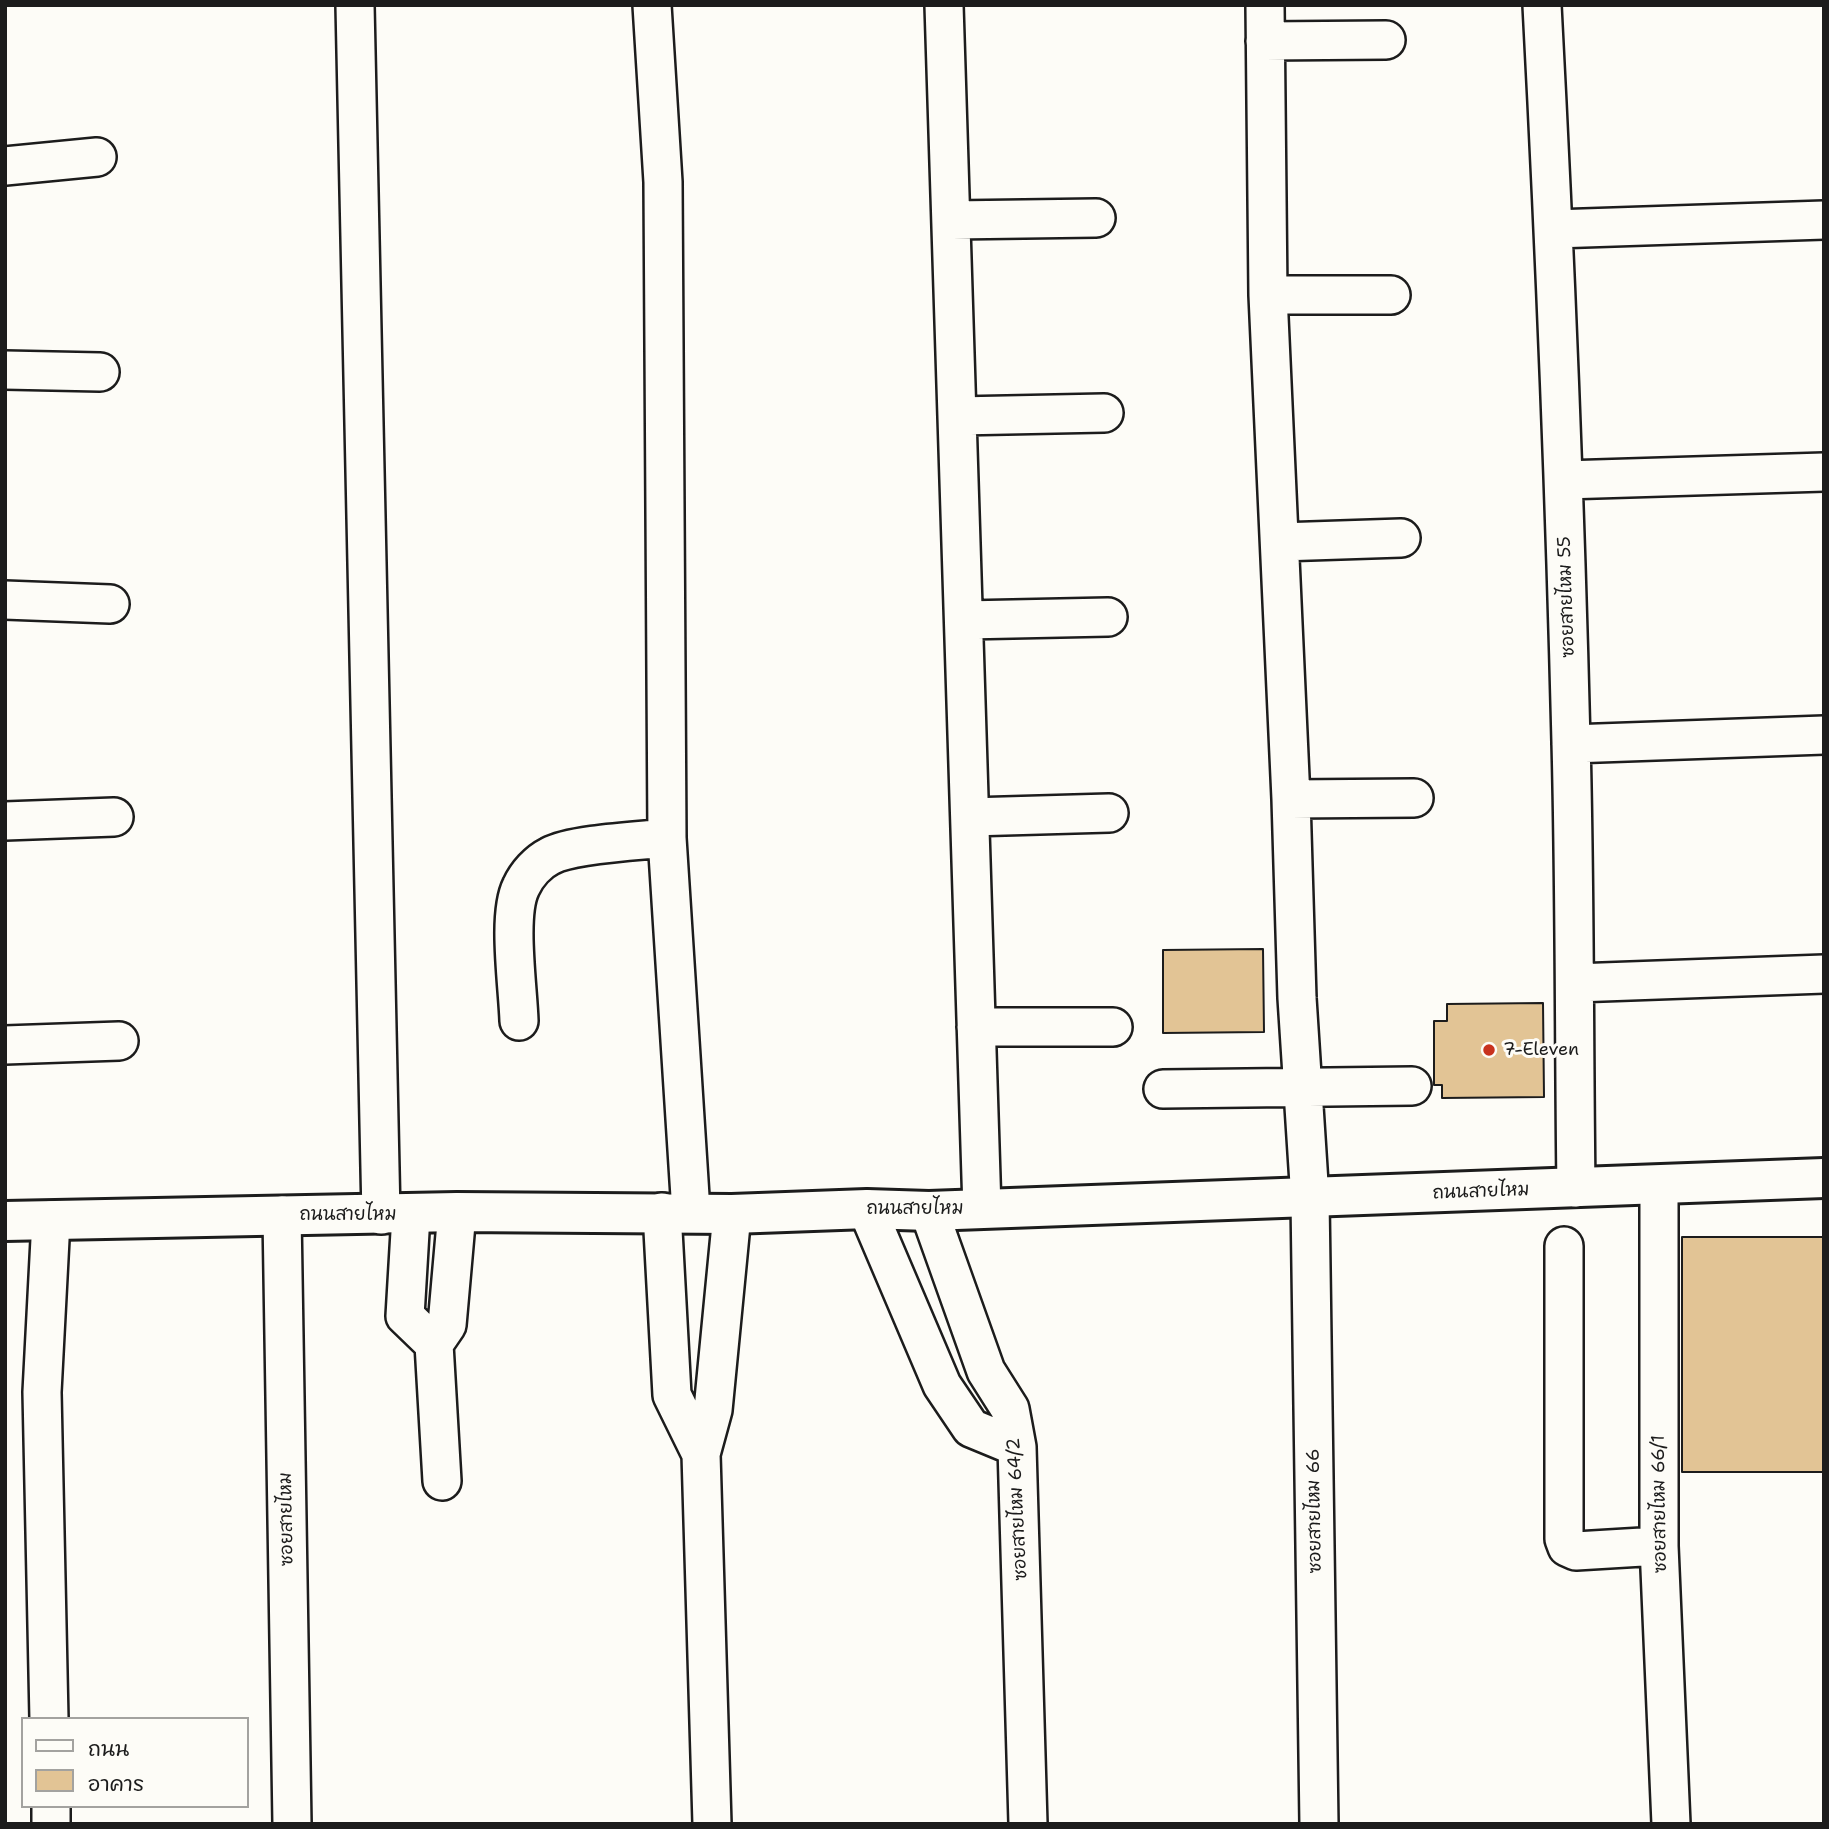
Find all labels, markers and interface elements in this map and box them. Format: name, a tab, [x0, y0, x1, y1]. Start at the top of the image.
street label: ซอยสายไหม 55	[1554, 536, 1580, 658]
place label: 7-Eleven	[1503, 1039, 1579, 1061]
marker: 7-Eleven	[1481, 1042, 1497, 1058]
street label: ถนนสายไหม	[1432, 1180, 1530, 1204]
street label: ถนนสายไหม	[867, 1198, 963, 1220]
street label: ถนนสายไหม	[300, 1204, 396, 1226]
street label: ซอยสายไหม 66/1	[1648, 1435, 1672, 1573]
street label: ซอยสายไหม 64/2	[1003, 1437, 1033, 1581]
street label: ซอยสายไหม 66	[1303, 1448, 1327, 1574]
street label: ซอยสายไหม	[275, 1472, 299, 1566]
legend	[21, 1717, 248, 1808]
text: ถนน	[88, 1735, 129, 1763]
text: อาคาร	[88, 1770, 144, 1798]

